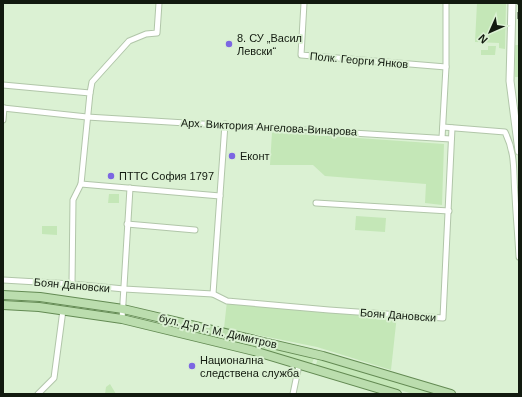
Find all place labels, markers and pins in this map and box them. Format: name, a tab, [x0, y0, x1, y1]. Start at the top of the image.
place label: 8. СУ „Васил Левски“	[237, 32, 302, 57]
marker: 8. СУ „Васил Левски“	[224, 39, 234, 49]
place label: Еконт	[240, 150, 270, 162]
marker: Еконт	[227, 151, 237, 161]
place label: ПТТС София 1797	[119, 170, 214, 182]
marker: ПТТС София 1797	[106, 171, 116, 181]
place label: Национална следствена служба	[200, 354, 300, 379]
marker: Национална следствена служба	[187, 361, 197, 371]

